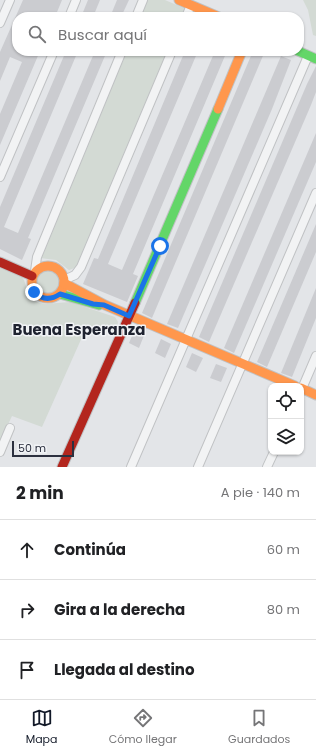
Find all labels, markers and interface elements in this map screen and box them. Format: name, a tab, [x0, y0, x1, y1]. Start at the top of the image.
search box	[12, 12, 304, 56]
icon: search	[26, 23, 48, 45]
text: Buscar aquí	[58, 24, 147, 45]
route start	[151, 237, 169, 255]
route end	[25, 283, 43, 301]
district label: Buena Esperanza	[13, 319, 145, 340]
map controls	[268, 383, 304, 455]
button: locate	[268, 383, 304, 419]
button: layers	[268, 419, 304, 455]
scale bar	[12, 439, 74, 458]
text: 50 m	[18, 440, 46, 456]
text: 2 min	[16, 481, 64, 505]
text: A pie · 140 m	[221, 483, 300, 502]
icon: ahead	[16, 539, 38, 561]
text: Continúa	[54, 539, 126, 560]
text: 60 m	[267, 540, 300, 559]
icon: right	[16, 599, 38, 621]
text: Gira a la derecha	[54, 599, 185, 620]
text: 80 m	[267, 600, 300, 619]
icon: arrive	[16, 659, 38, 681]
text: Llegada al destino	[54, 659, 195, 680]
tab: Mapa	[26, 707, 57, 748]
tab: Cómo llegar	[109, 707, 177, 748]
tab: Guardados	[228, 707, 290, 748]

